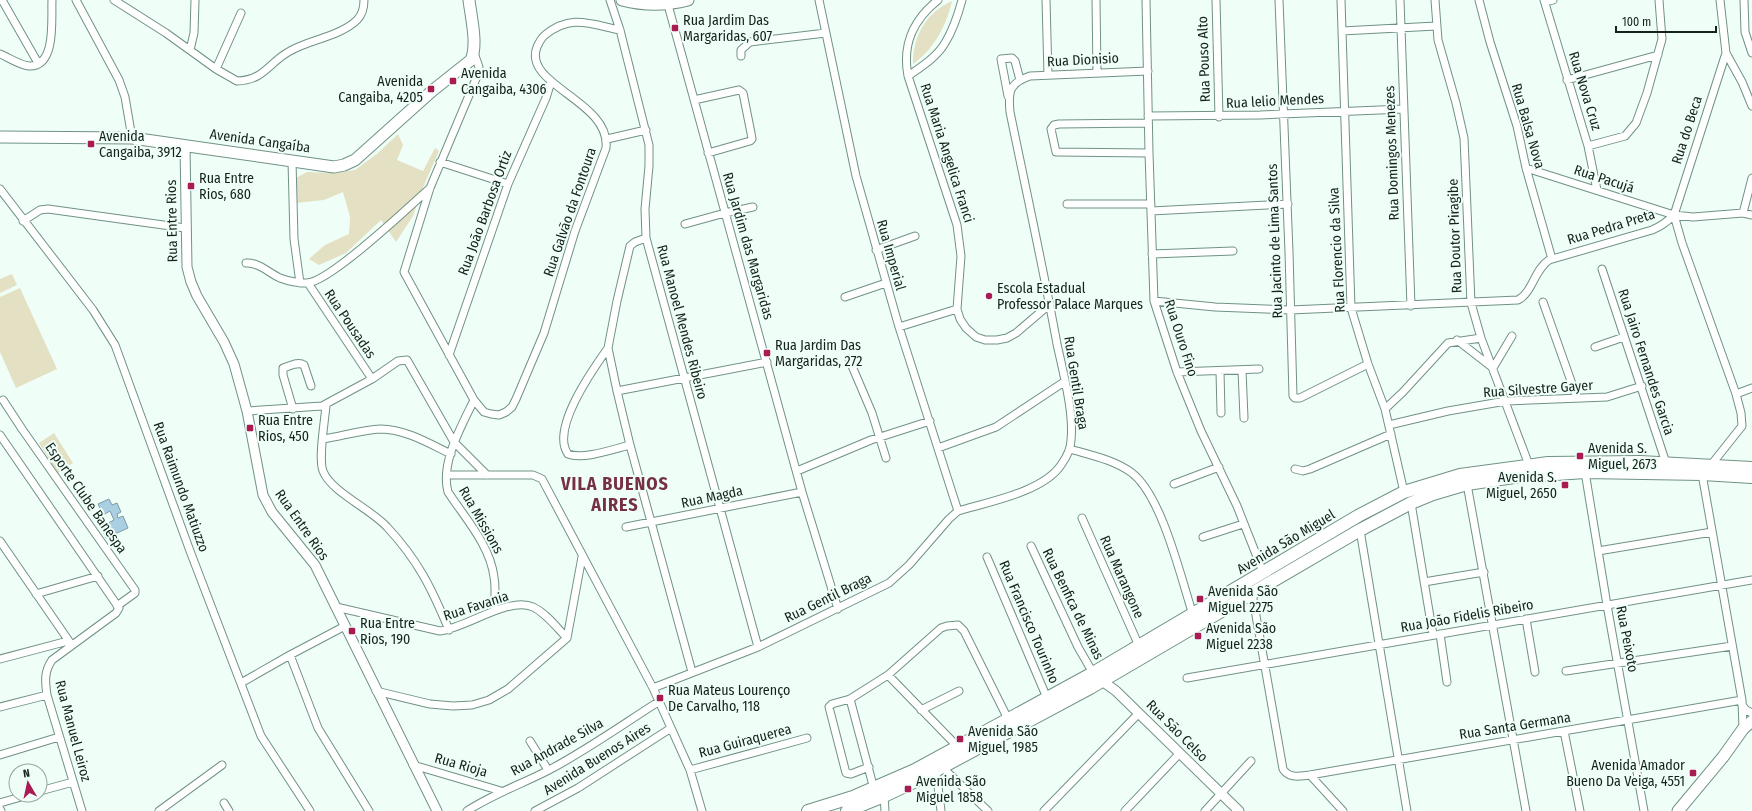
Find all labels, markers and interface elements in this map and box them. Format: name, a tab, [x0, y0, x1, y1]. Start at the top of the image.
scale bar	[1616, 8, 1716, 34]
place label: Rua Jardim Das Margaridas, 607	[683, 12, 773, 45]
text: 100 m	[1622, 15, 1651, 29]
street label: Rua Pouso Alto	[1194, 16, 1214, 102]
marker: Rua Jardim Das Margaridas, 607	[670, 23, 680, 33]
street label: Rua Nova Cruz	[1565, 49, 1605, 133]
street label: Rua Dionisio	[1047, 50, 1119, 70]
place label: Avenida Cangaiba, 4306	[461, 65, 546, 98]
place label: Avenida Cangaiba, 4205	[338, 73, 423, 106]
marker: Avenida Cangaiba, 4306	[448, 76, 458, 86]
street label: Rua Maria Angelica Franci	[916, 81, 978, 225]
street label: Rua Balsa Nova	[1508, 81, 1548, 171]
marker: Avenida Cangaiba, 4205	[426, 84, 436, 94]
street label: Rua Domingos Menezes	[1381, 85, 1403, 221]
street label: Rua lelio Mendes	[1226, 90, 1324, 112]
street label: Rua do Beca	[1668, 94, 1706, 166]
street label: Avenida Cangaíba	[209, 126, 311, 156]
place label: Avenida Cangaiba, 3912	[99, 128, 182, 161]
marker: Avenida Cangaiba, 3912	[86, 139, 96, 149]
street label: Rua Galvão da Fontoura	[540, 145, 600, 279]
street label: Rua João Barbosa Ortiz	[455, 148, 516, 278]
street label: Rua Pacujá	[1572, 161, 1636, 197]
street label: Rua Jacinto de Lima Santos	[1264, 163, 1286, 319]
place label: Rua Entre Rios, 680	[199, 170, 254, 203]
street label: Rua Jardim das Margaridas	[719, 170, 777, 322]
street label: Rua Doutor Piragibe	[1445, 178, 1465, 293]
street label: Rua Entre Rios	[163, 179, 181, 262]
marker: Rua Entre Rios, 680	[186, 181, 196, 191]
street label: Rua Florencio da Silva	[1325, 187, 1349, 313]
street label: Rua Pedra Preta	[1565, 206, 1657, 248]
street label: Rua Imperial	[873, 218, 909, 293]
street label: Rua Manoel Mendes Ribeiro	[653, 243, 711, 401]
place label: Escola Estadual Professor Palace Marques	[997, 280, 1143, 313]
street label: Rua Pousadas	[321, 286, 379, 362]
street label: Rua Jairo Fernandes Garcia	[1614, 287, 1678, 437]
marker: Escola Estadual Professor Palace Marques	[984, 291, 994, 301]
street label: Rua Ouro Fino	[1161, 297, 1201, 379]
street label: Rua Gentil Braga	[1060, 335, 1092, 431]
place label: Rua Jardim Das Margaridas, 272	[775, 337, 862, 370]
marker: Rua Jardim Das Margaridas, 272	[762, 348, 772, 358]
street label: Rua Silvestre Gayer	[1482, 377, 1594, 401]
place label: Rua Entre Rios, 450	[258, 412, 313, 445]
street label: Rua Raimundo Matiuzzo	[150, 420, 212, 554]
marker: Rua Entre Rios, 450	[245, 423, 255, 433]
street label: Esporte Clube Banespa	[41, 439, 131, 557]
place label: Avenida S. Miguel, 2673	[1588, 440, 1657, 473]
marker: Avenida S. Miguel, 2673	[1575, 451, 1585, 461]
place label: Avenida S. Miguel, 2650	[1486, 469, 1557, 502]
district label: VILA BUENOS AIRES	[560, 473, 669, 516]
marker: Avenida S. Miguel, 2650	[1560, 480, 1570, 490]
street label: Rua Magda	[680, 482, 744, 512]
street label: Rua Missions	[455, 483, 507, 557]
street label: Rua Entre Rios	[271, 486, 333, 564]
street label: Avenida São Miguel	[1234, 506, 1338, 578]
street label: Rua Marangone	[1096, 533, 1148, 621]
street label: Rua Benfica de Minas	[1039, 546, 1107, 662]
street label: Rua Francisco Tourinho	[995, 558, 1063, 686]
street label: Rua Gentil Braga	[782, 570, 874, 626]
place label: Avenida São Miguel 2275	[1208, 583, 1278, 616]
street label: Rua Favania	[441, 587, 511, 625]
marker: Avenida São Miguel 2275	[1195, 594, 1205, 604]
street label: Rua João Fidelis Ribeiro	[1399, 596, 1535, 636]
street label: Rua Peixoto	[1612, 604, 1642, 674]
place label: Rua Entre Rios, 190	[360, 615, 415, 648]
place label: Avenida São Miguel 2238	[1206, 620, 1276, 653]
marker: Rua Entre Rios, 190	[347, 626, 357, 636]
marker: Avenida São Miguel 2238	[1193, 631, 1203, 641]
street label: Rua Manuel Leiroz	[51, 678, 95, 784]
place label: Rua Mateus Lourenço De Carvalho, 118	[668, 682, 790, 715]
marker: Rua Mateus Lourenço De Carvalho, 118	[655, 693, 665, 703]
street label: Rua São Celso	[1143, 697, 1211, 765]
street label: Rua Santa Germana	[1458, 709, 1572, 743]
street label: Rua Andrade Silva	[508, 714, 606, 779]
street label: Avenida Buenos Aires	[540, 719, 654, 799]
street label: Rua Guiraquerea	[697, 720, 793, 762]
place label: Avenida São Miguel, 1985	[968, 723, 1038, 756]
marker: Avenida São Miguel, 1985	[955, 734, 965, 744]
street label: Rua Rioja	[433, 749, 489, 781]
place label: Avenida Amador Bueno Da Veiga, 4551	[1566, 757, 1685, 790]
north arrow	[8, 763, 48, 803]
text: N	[22, 767, 31, 781]
marker: Avenida Amador Bueno Da Veiga, 4551	[1688, 768, 1698, 778]
place label: Avenida São Miguel 1858	[916, 773, 986, 806]
marker: Avenida São Miguel 1858	[903, 784, 913, 794]

